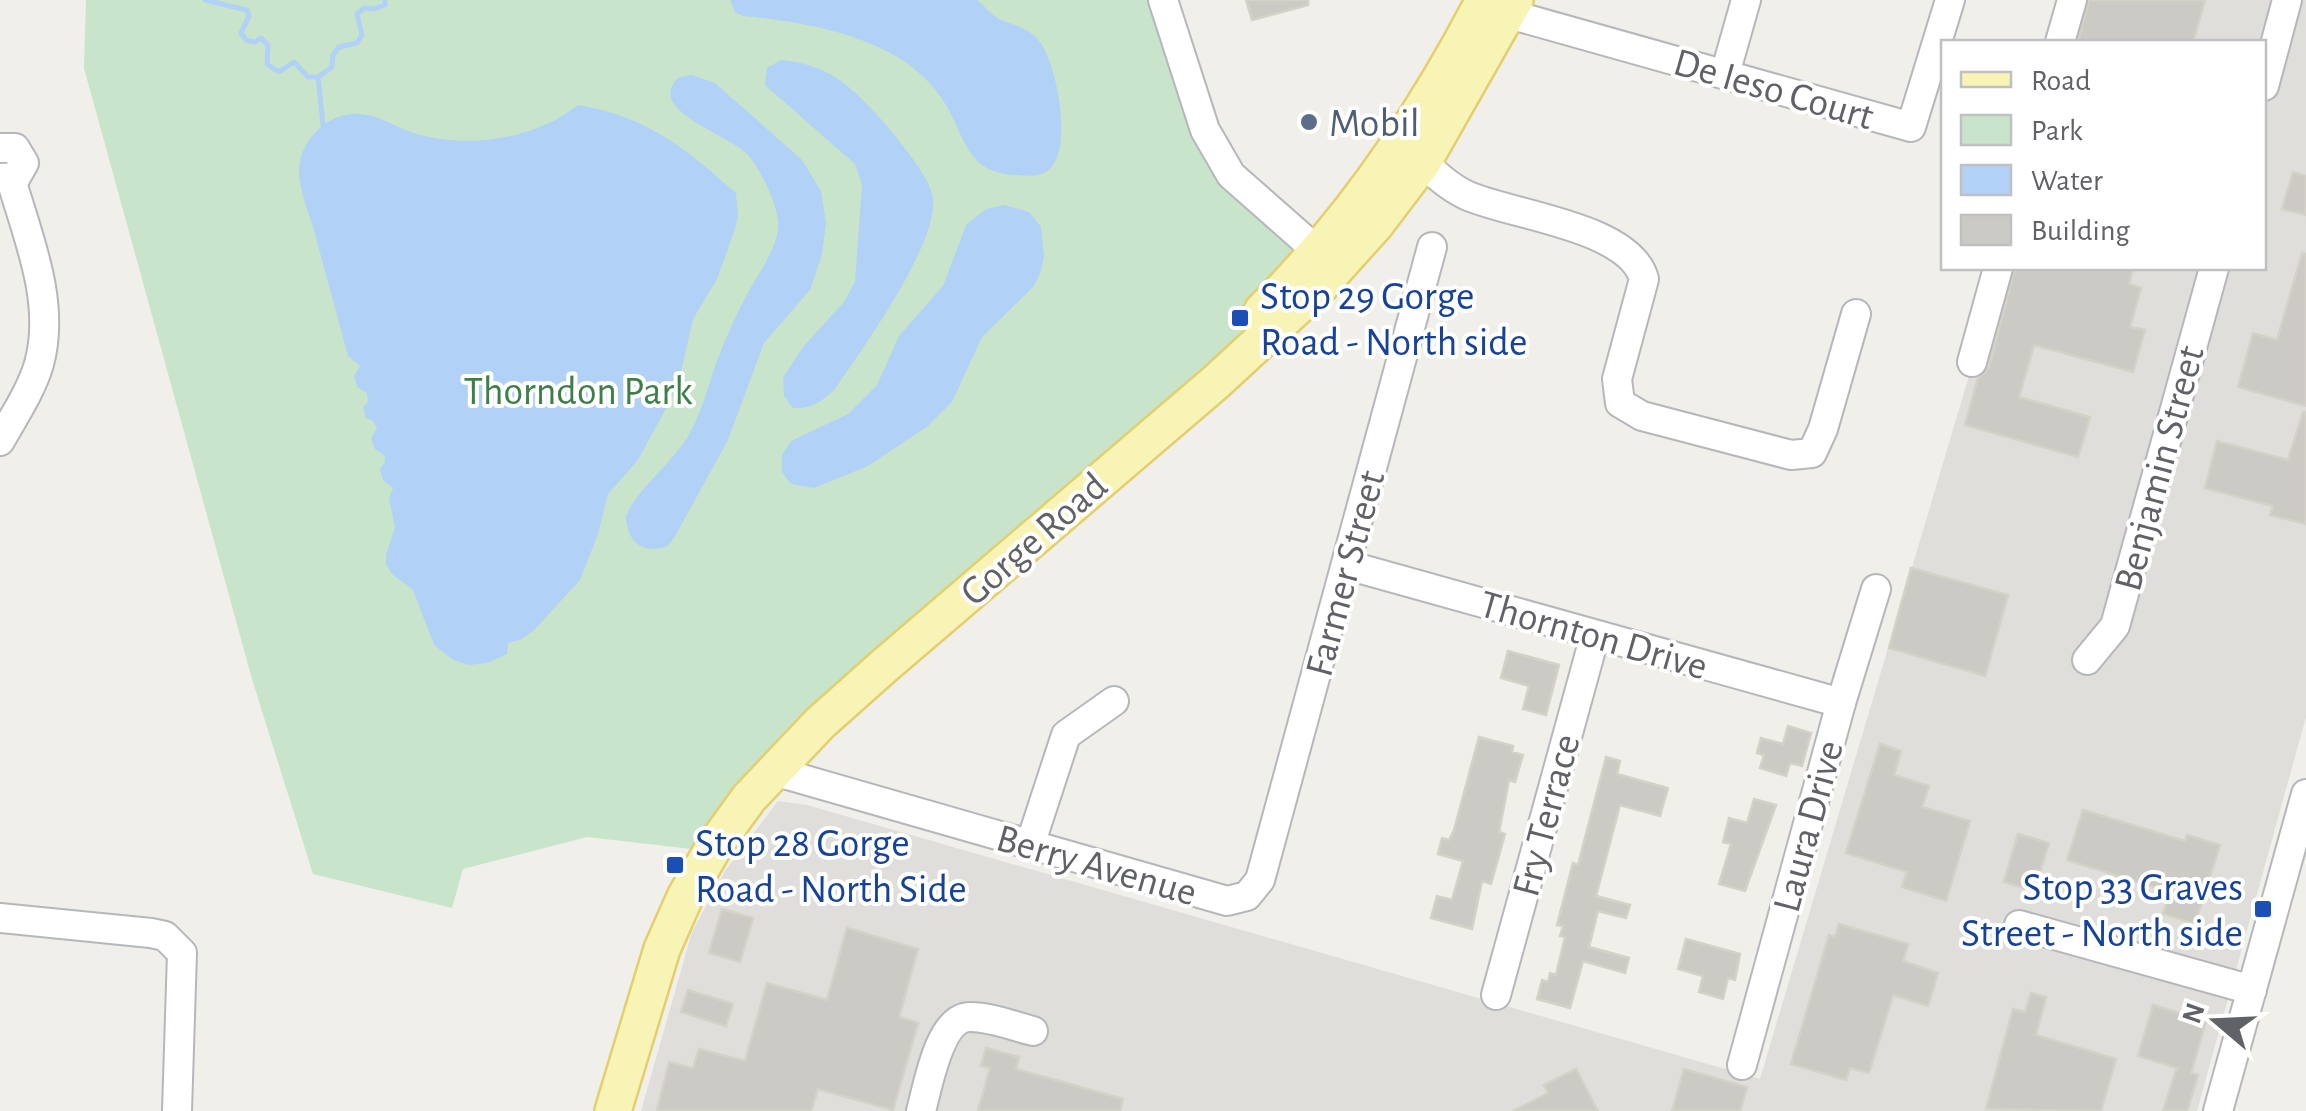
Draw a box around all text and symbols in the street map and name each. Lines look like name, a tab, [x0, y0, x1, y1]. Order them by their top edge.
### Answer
legend	[1941, 40, 2266, 270]
street label: De Ieso Court	[1669, 42, 1878, 138]
text: Road	[2031, 66, 2091, 96]
place label: Mobil	[1329, 104, 1420, 144]
marker: Mobil	[1298, 111, 1320, 133]
text: Park	[2031, 116, 2083, 146]
text: Water	[2031, 166, 2103, 196]
text: Building	[2031, 216, 2130, 246]
place label: Stop 29 Gorge Road - North side	[1260, 277, 1528, 363]
marker: Stop 29 Gorge Road - North side	[1229, 307, 1251, 329]
street label: Benjamin Street	[2108, 341, 2212, 595]
park label: Thorndon Park	[463, 372, 693, 412]
street label: Gorge Road	[953, 466, 1115, 613]
street label: Farmer Street	[1299, 466, 1393, 681]
street label: Thornton Drive	[1475, 584, 1712, 687]
street label: Fry Terrace	[1506, 730, 1588, 901]
street label: Laura Drive	[1767, 736, 1851, 917]
street label: Berry Avenue	[992, 818, 1201, 914]
place label: Stop 28 Gorge Road - North Side	[695, 824, 967, 910]
marker: Stop 28 Gorge Road - North Side	[664, 854, 686, 876]
place label: Stop 33 Graves Street - North side	[1961, 868, 2243, 954]
marker: Stop 33 Graves Street - North side	[2252, 898, 2274, 920]
north arrow	[2166, 971, 2266, 1071]
text: N	[2178, 1000, 2211, 1027]

